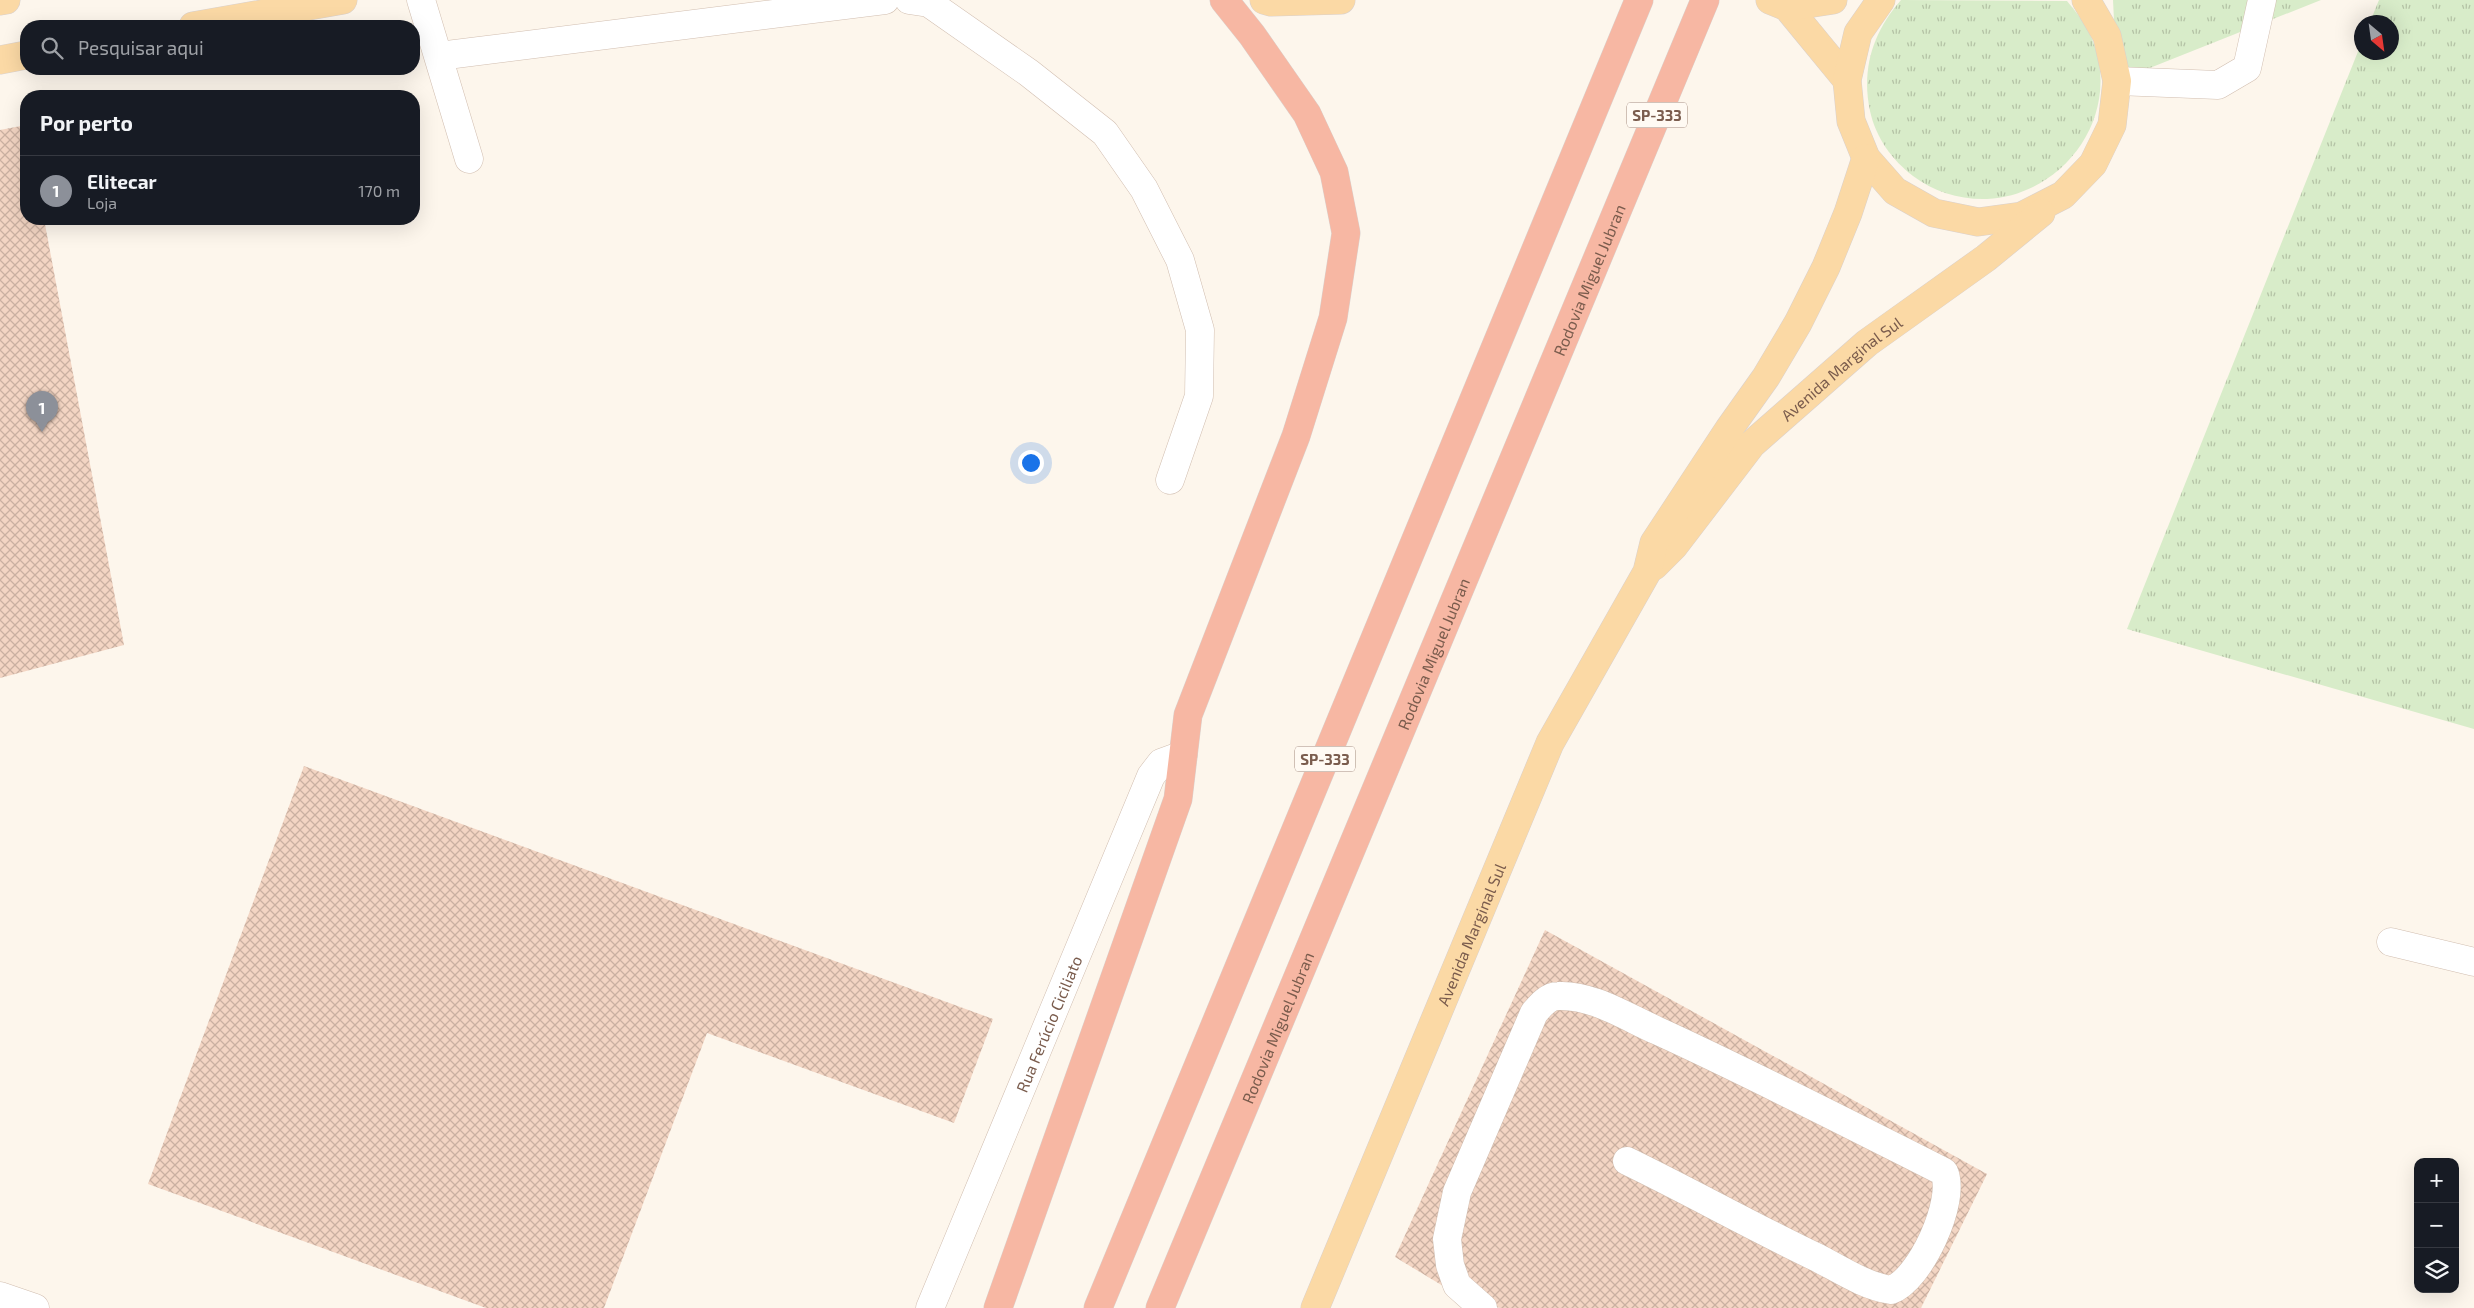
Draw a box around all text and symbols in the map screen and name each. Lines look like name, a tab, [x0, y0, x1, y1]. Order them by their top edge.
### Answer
north arrow	[2354, 15, 2399, 60]
search box	[20, 20, 420, 75]
icon: search	[38, 34, 66, 62]
text: Pesquisar aqui	[78, 36, 204, 59]
road number: SP-333	[1627, 102, 1687, 128]
text: Por perto	[40, 110, 133, 135]
text: Elitecar	[87, 170, 157, 193]
text: 1	[53, 181, 59, 200]
text: 170 m	[358, 181, 400, 200]
text: Loja	[87, 193, 117, 212]
street label: Rodovia Miguel Jubran	[1548, 201, 1628, 358]
street label: Avenida Marginal Sul	[1777, 312, 1906, 424]
pin: 1	[26, 391, 58, 432]
your location	[1018, 450, 1044, 476]
street label: Rodovia Miguel Jubran	[1393, 575, 1473, 732]
road number: SP-333	[1295, 746, 1355, 772]
street label: Avenida Marginal Sul	[1432, 860, 1509, 1008]
street label: Rodovia Miguel Jubran	[1237, 949, 1317, 1106]
street label: Rua Ferúcio Ciciliato	[1011, 953, 1085, 1095]
map controls	[2414, 1158, 2459, 1293]
button: +	[2414, 1158, 2459, 1203]
button: −	[2414, 1203, 2459, 1248]
button: layers	[2414, 1248, 2459, 1293]

